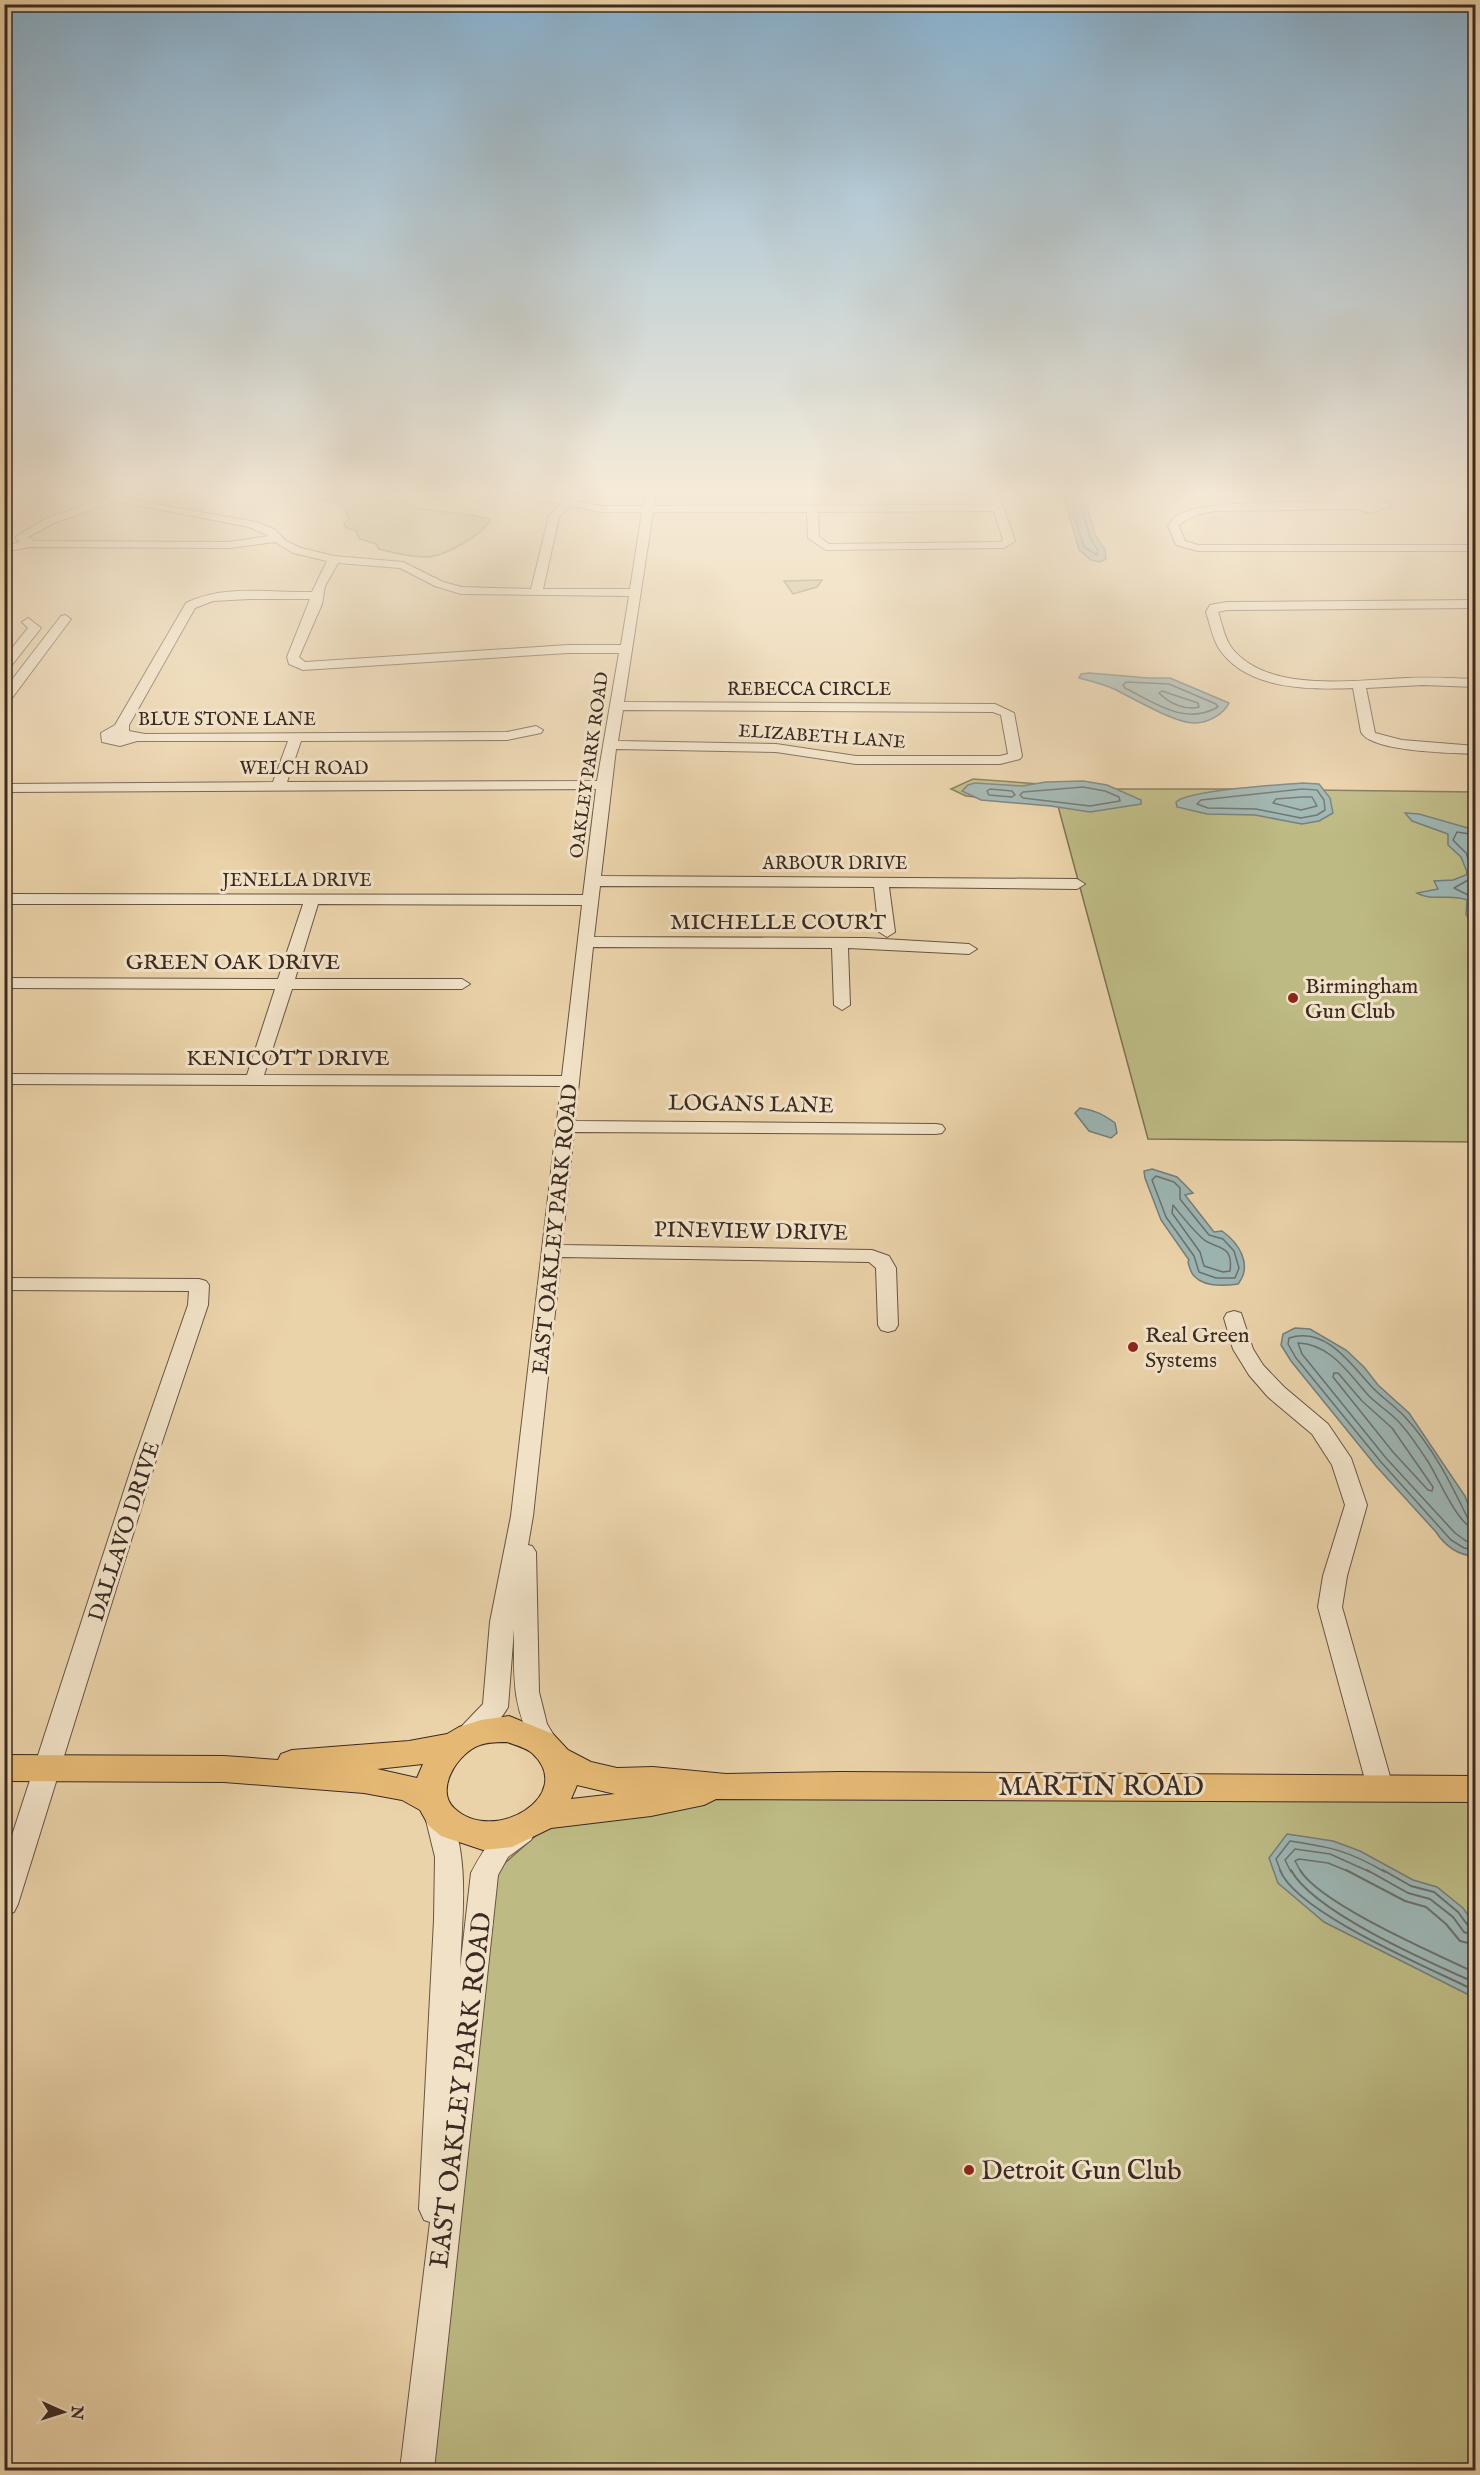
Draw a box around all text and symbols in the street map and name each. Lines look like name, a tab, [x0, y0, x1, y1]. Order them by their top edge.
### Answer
street label: OAKLEY PARK ROAD	[566, 670, 615, 860]
street label: REBECCA CIRCLE	[727, 679, 891, 702]
street label: BLUE STONE LANE	[138, 709, 316, 732]
street label: ELIZABETH LANE	[737, 720, 906, 755]
street label: WELCH ROAD	[239, 758, 369, 781]
street label: ARBOUR DRIVE	[762, 853, 907, 876]
street label: JENELLA DRIVE	[220, 870, 372, 893]
street label: MICHELLE COURT	[670, 909, 886, 937]
street label: GREEN OAK DRIVE	[126, 949, 340, 977]
place label: Birmingham Gun Club	[1305, 973, 1418, 1026]
marker: Birmingham Gun Club	[1286, 991, 1300, 1005]
street label: KENICOTT DRIVE	[186, 1045, 390, 1073]
street label: EAST OAKLEY PARK ROAD	[527, 1083, 585, 1376]
street label: LOGANS LANE	[668, 1090, 834, 1120]
street label: PINEVIEW DRIVE	[654, 1216, 848, 1248]
place label: Real Green Systems	[1145, 1322, 1250, 1375]
marker: Real Green Systems	[1126, 1340, 1140, 1354]
street label: DALLAVO DRIVE	[83, 1438, 167, 1625]
street label: MARTIN ROAD	[998, 1771, 1204, 1805]
street label: EAST OAKLEY PARK ROAD	[423, 1910, 501, 2270]
place label: Detroit Gun Club	[981, 2155, 1182, 2189]
marker: Detroit Gun Club	[962, 2163, 976, 2177]
north arrow	[33, 2382, 93, 2442]
text: N	[66, 2404, 86, 2420]

